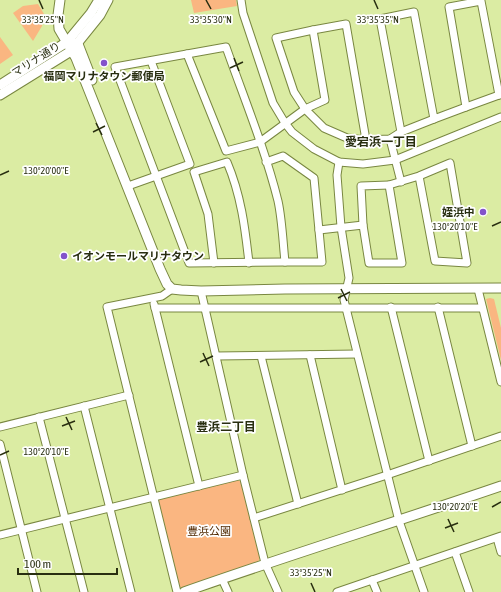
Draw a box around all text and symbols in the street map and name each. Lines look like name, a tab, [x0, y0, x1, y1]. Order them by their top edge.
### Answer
text: 33°35'25"N	[22, 14, 64, 25]
text: 33°35'30"N	[190, 14, 232, 25]
text: 33°35'35"N	[357, 14, 399, 25]
street label: マリナ通り	[9, 39, 63, 79]
marker: 福岡マリナタウン郵便局	[99, 58, 109, 68]
place label: 福岡マリナタウン郵便局	[44, 70, 165, 82]
district label: 愛宕浜一丁目	[345, 135, 417, 149]
text: 130°20'00"E	[24, 165, 69, 176]
place label: 姪浜中	[442, 206, 475, 218]
marker: 姪浜中	[478, 207, 488, 217]
text: 130°20'10"E	[433, 221, 478, 232]
place label: イオンモールマリナタウン	[72, 250, 204, 262]
marker: イオンモールマリナタウン	[59, 251, 69, 261]
district label: 豊浜二丁目	[196, 420, 256, 434]
text: 130°20'10"E	[24, 446, 69, 457]
text: 130°20'20"E	[433, 501, 478, 512]
park label: 豊浜公園	[187, 525, 231, 537]
scale bar	[18, 550, 117, 576]
text: 100 m	[24, 557, 51, 571]
text: 33°35'25"N	[290, 567, 332, 578]

